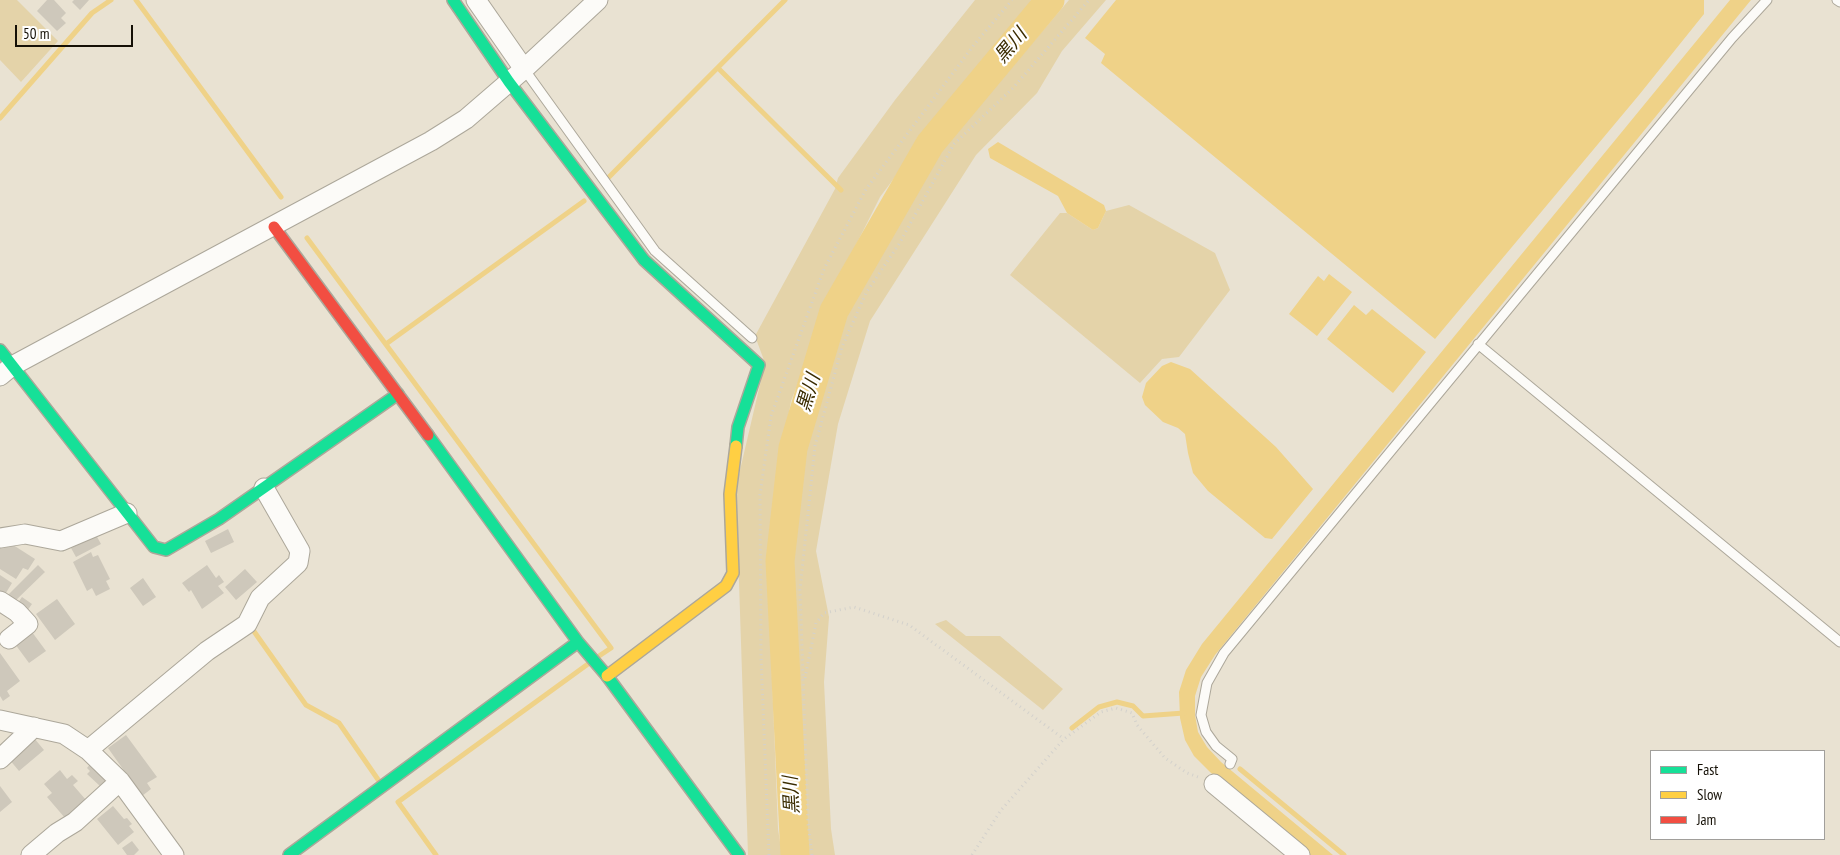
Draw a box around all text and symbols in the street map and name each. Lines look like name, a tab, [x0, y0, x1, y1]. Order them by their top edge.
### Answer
scale bar	[18, 15, 135, 47]
text: 50 m	[23, 24, 49, 43]
water label: 黒川	[990, 24, 1032, 68]
water label: 黒川	[793, 371, 825, 415]
legend	[1650, 750, 1825, 840]
text: Fast	[1697, 760, 1718, 779]
water label: 黒川	[780, 775, 804, 815]
text: Slow	[1697, 785, 1722, 804]
text: Jam	[1697, 810, 1716, 829]

